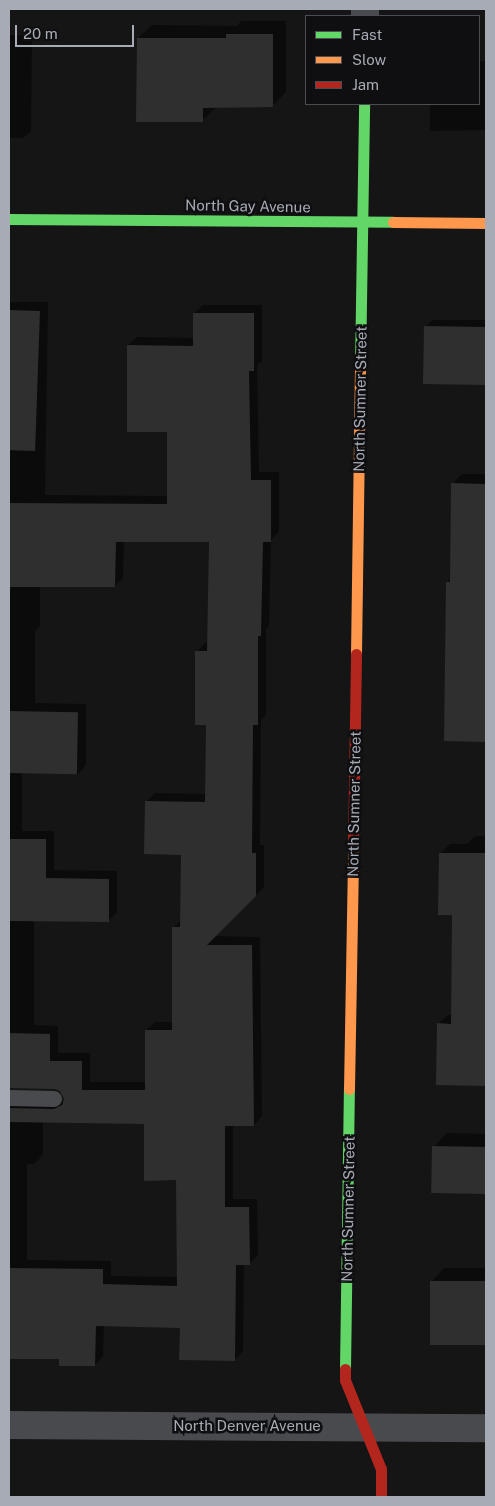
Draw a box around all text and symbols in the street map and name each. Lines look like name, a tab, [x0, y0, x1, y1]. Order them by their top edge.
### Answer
scale bar	[18, 15, 136, 47]
legend	[305, 15, 480, 105]
text: 20 m	[23, 25, 58, 42]
text: Fast	[352, 26, 382, 43]
text: Slow	[352, 51, 386, 68]
text: Jam	[352, 76, 379, 93]
street label: North Gay Avenue	[185, 196, 311, 216]
street label: North Sumner Street	[350, 326, 370, 472]
street label: North Sumner Street	[344, 731, 364, 877]
street label: North Sumner Street	[338, 1136, 358, 1282]
street label: North Denver Avenue	[173, 1417, 321, 1435]

